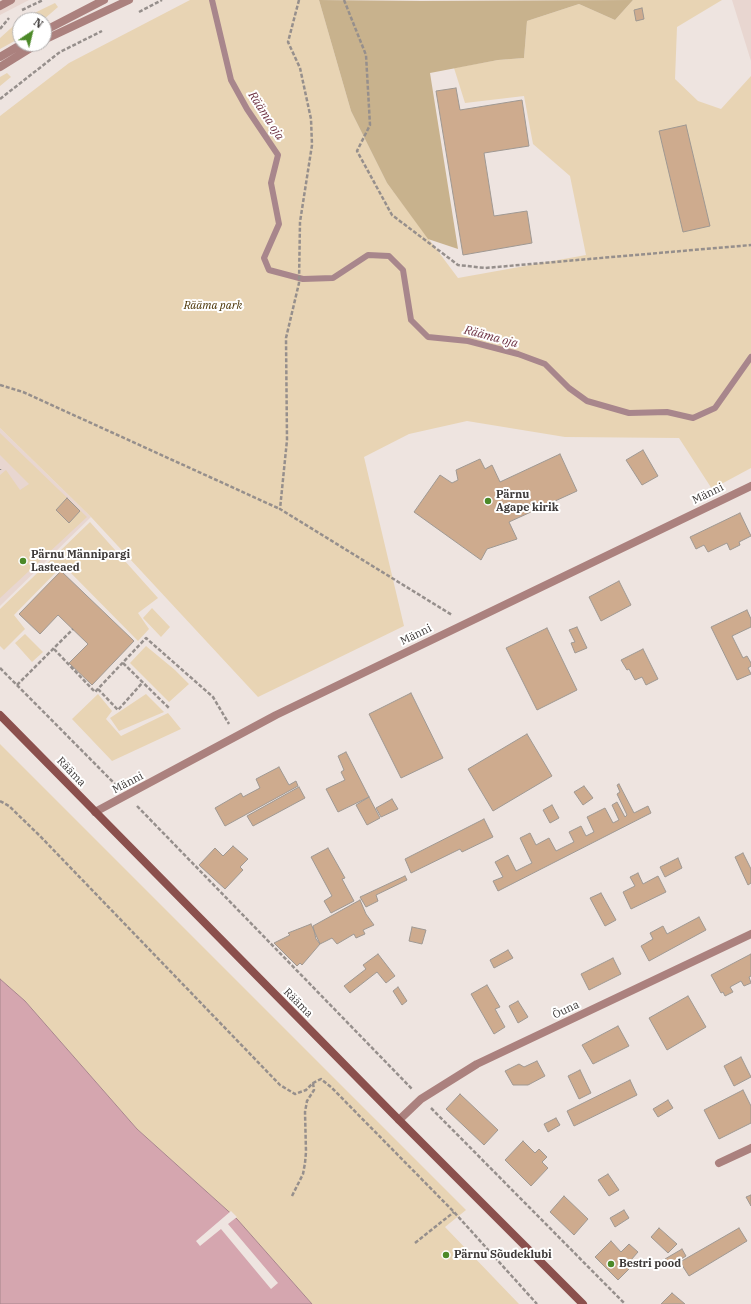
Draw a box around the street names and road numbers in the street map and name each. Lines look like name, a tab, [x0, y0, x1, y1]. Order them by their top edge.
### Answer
street label: Männi	[690, 481, 726, 507]
street label: Männi	[398, 622, 434, 648]
street label: Rääma	[54, 755, 88, 789]
street label: Männi	[110, 769, 146, 797]
street label: Rääma	[281, 986, 315, 1020]
street label: Õuna	[551, 998, 581, 1022]

